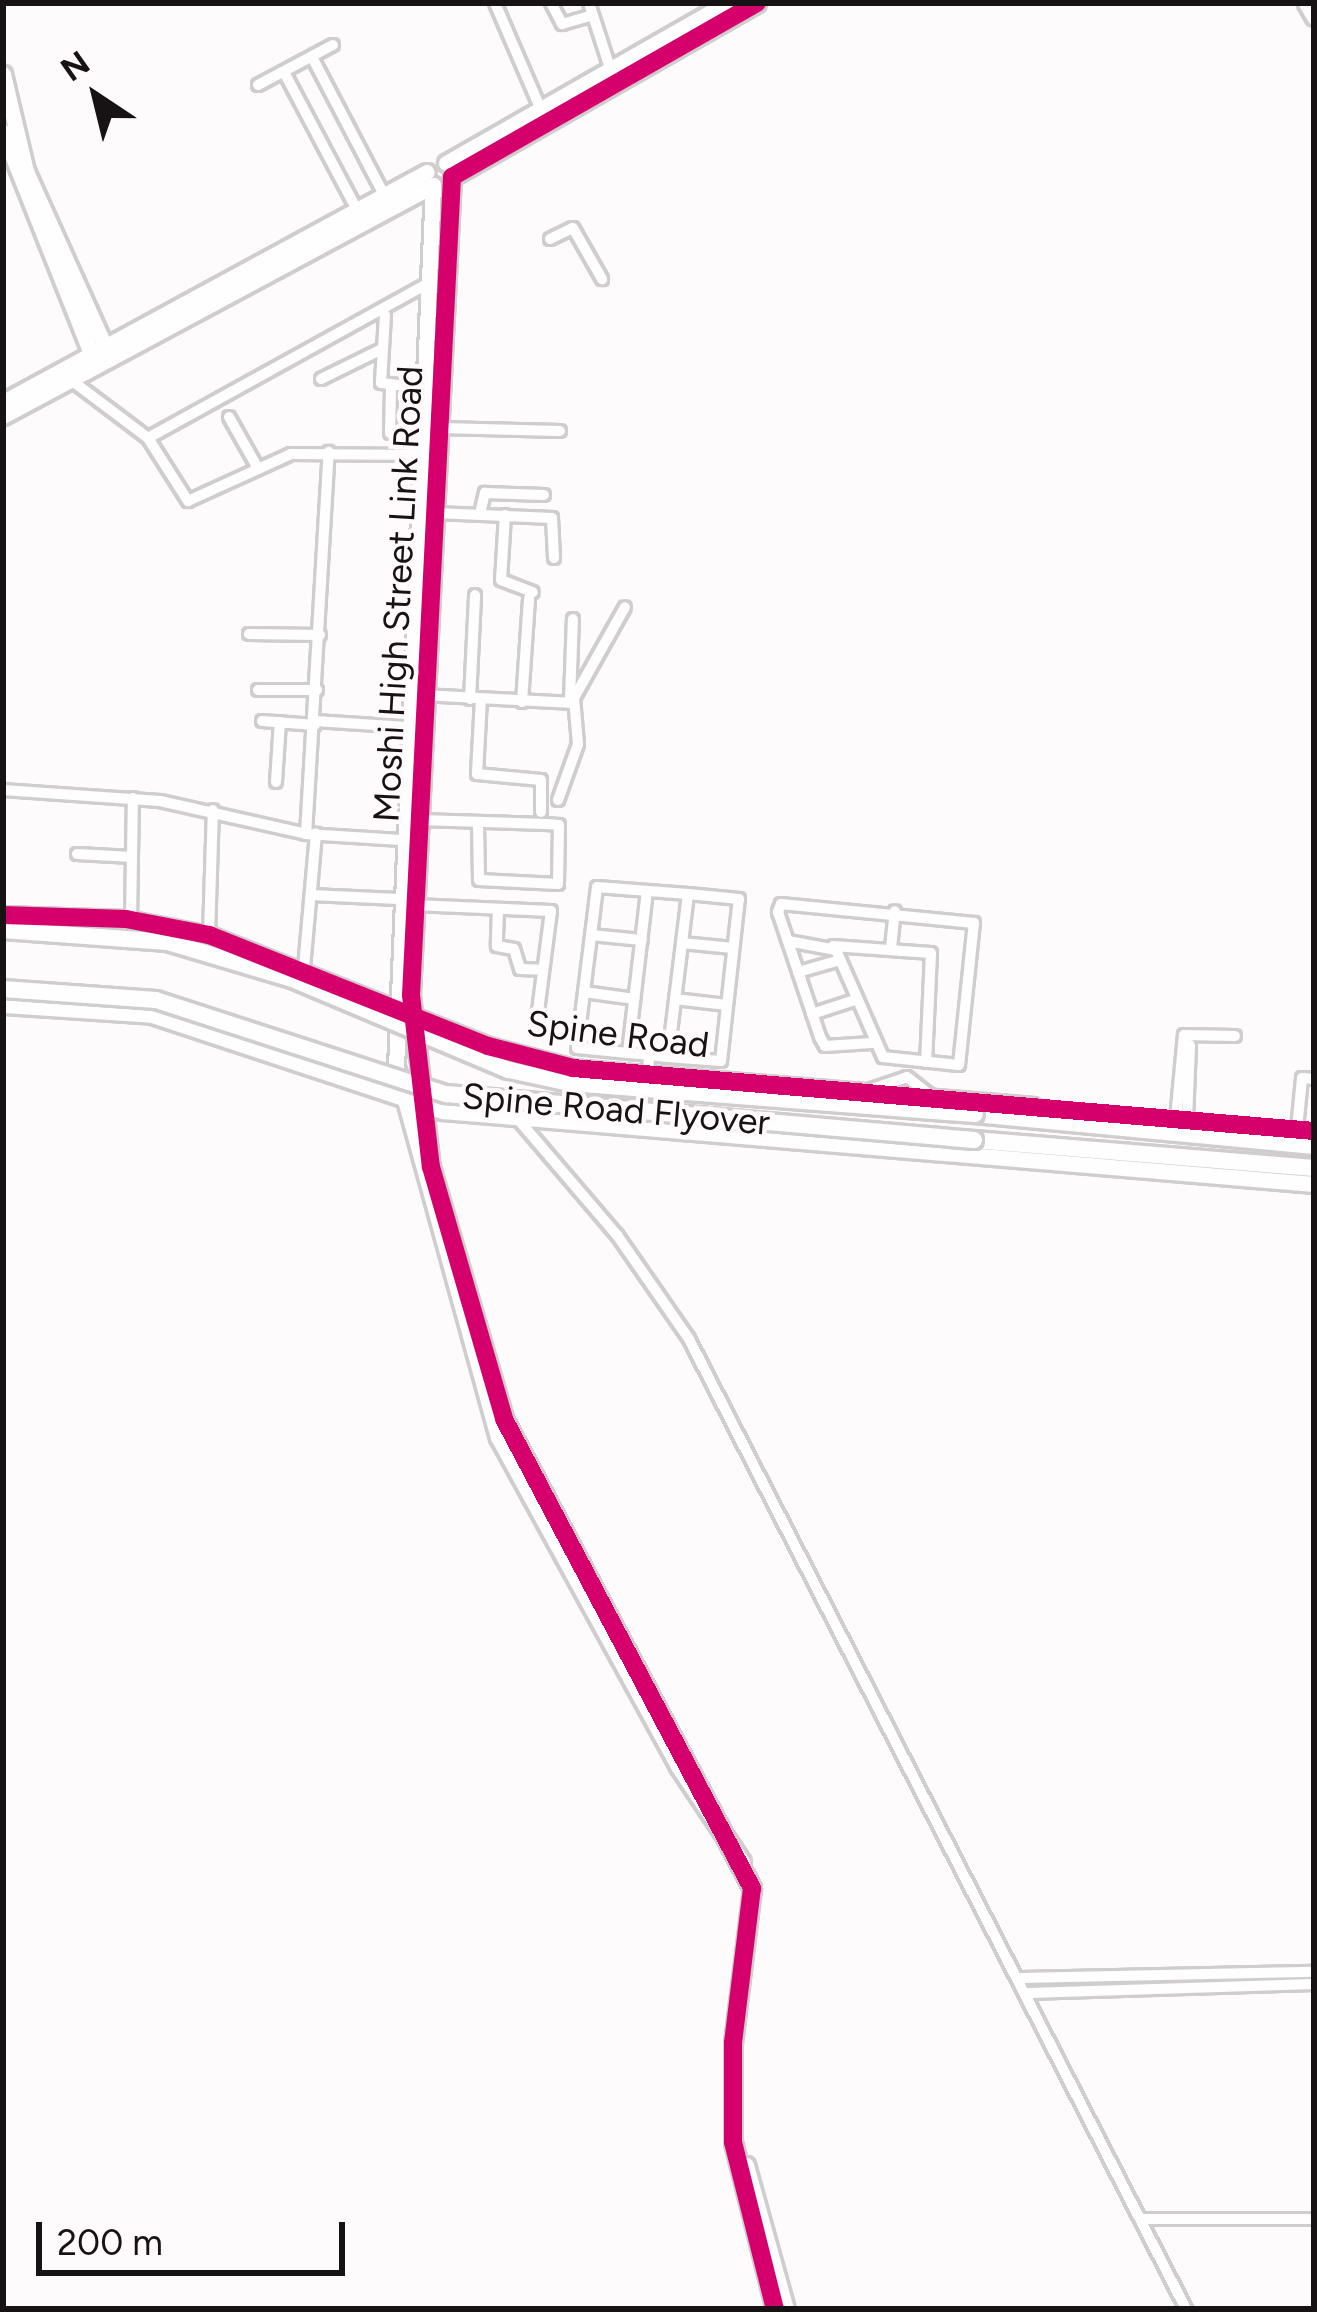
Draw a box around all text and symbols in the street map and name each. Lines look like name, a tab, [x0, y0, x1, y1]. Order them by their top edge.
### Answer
north arrow	[36, 36, 156, 156]
text: N	[53, 43, 97, 89]
street label: Moshi High Street Link Road	[364, 365, 432, 823]
street label: Spine Road	[524, 1001, 712, 1067]
street label: Spine Road Flyover	[460, 1074, 772, 1144]
scale bar	[42, 2198, 351, 2272]
text: 200 m	[57, 2221, 163, 2264]

